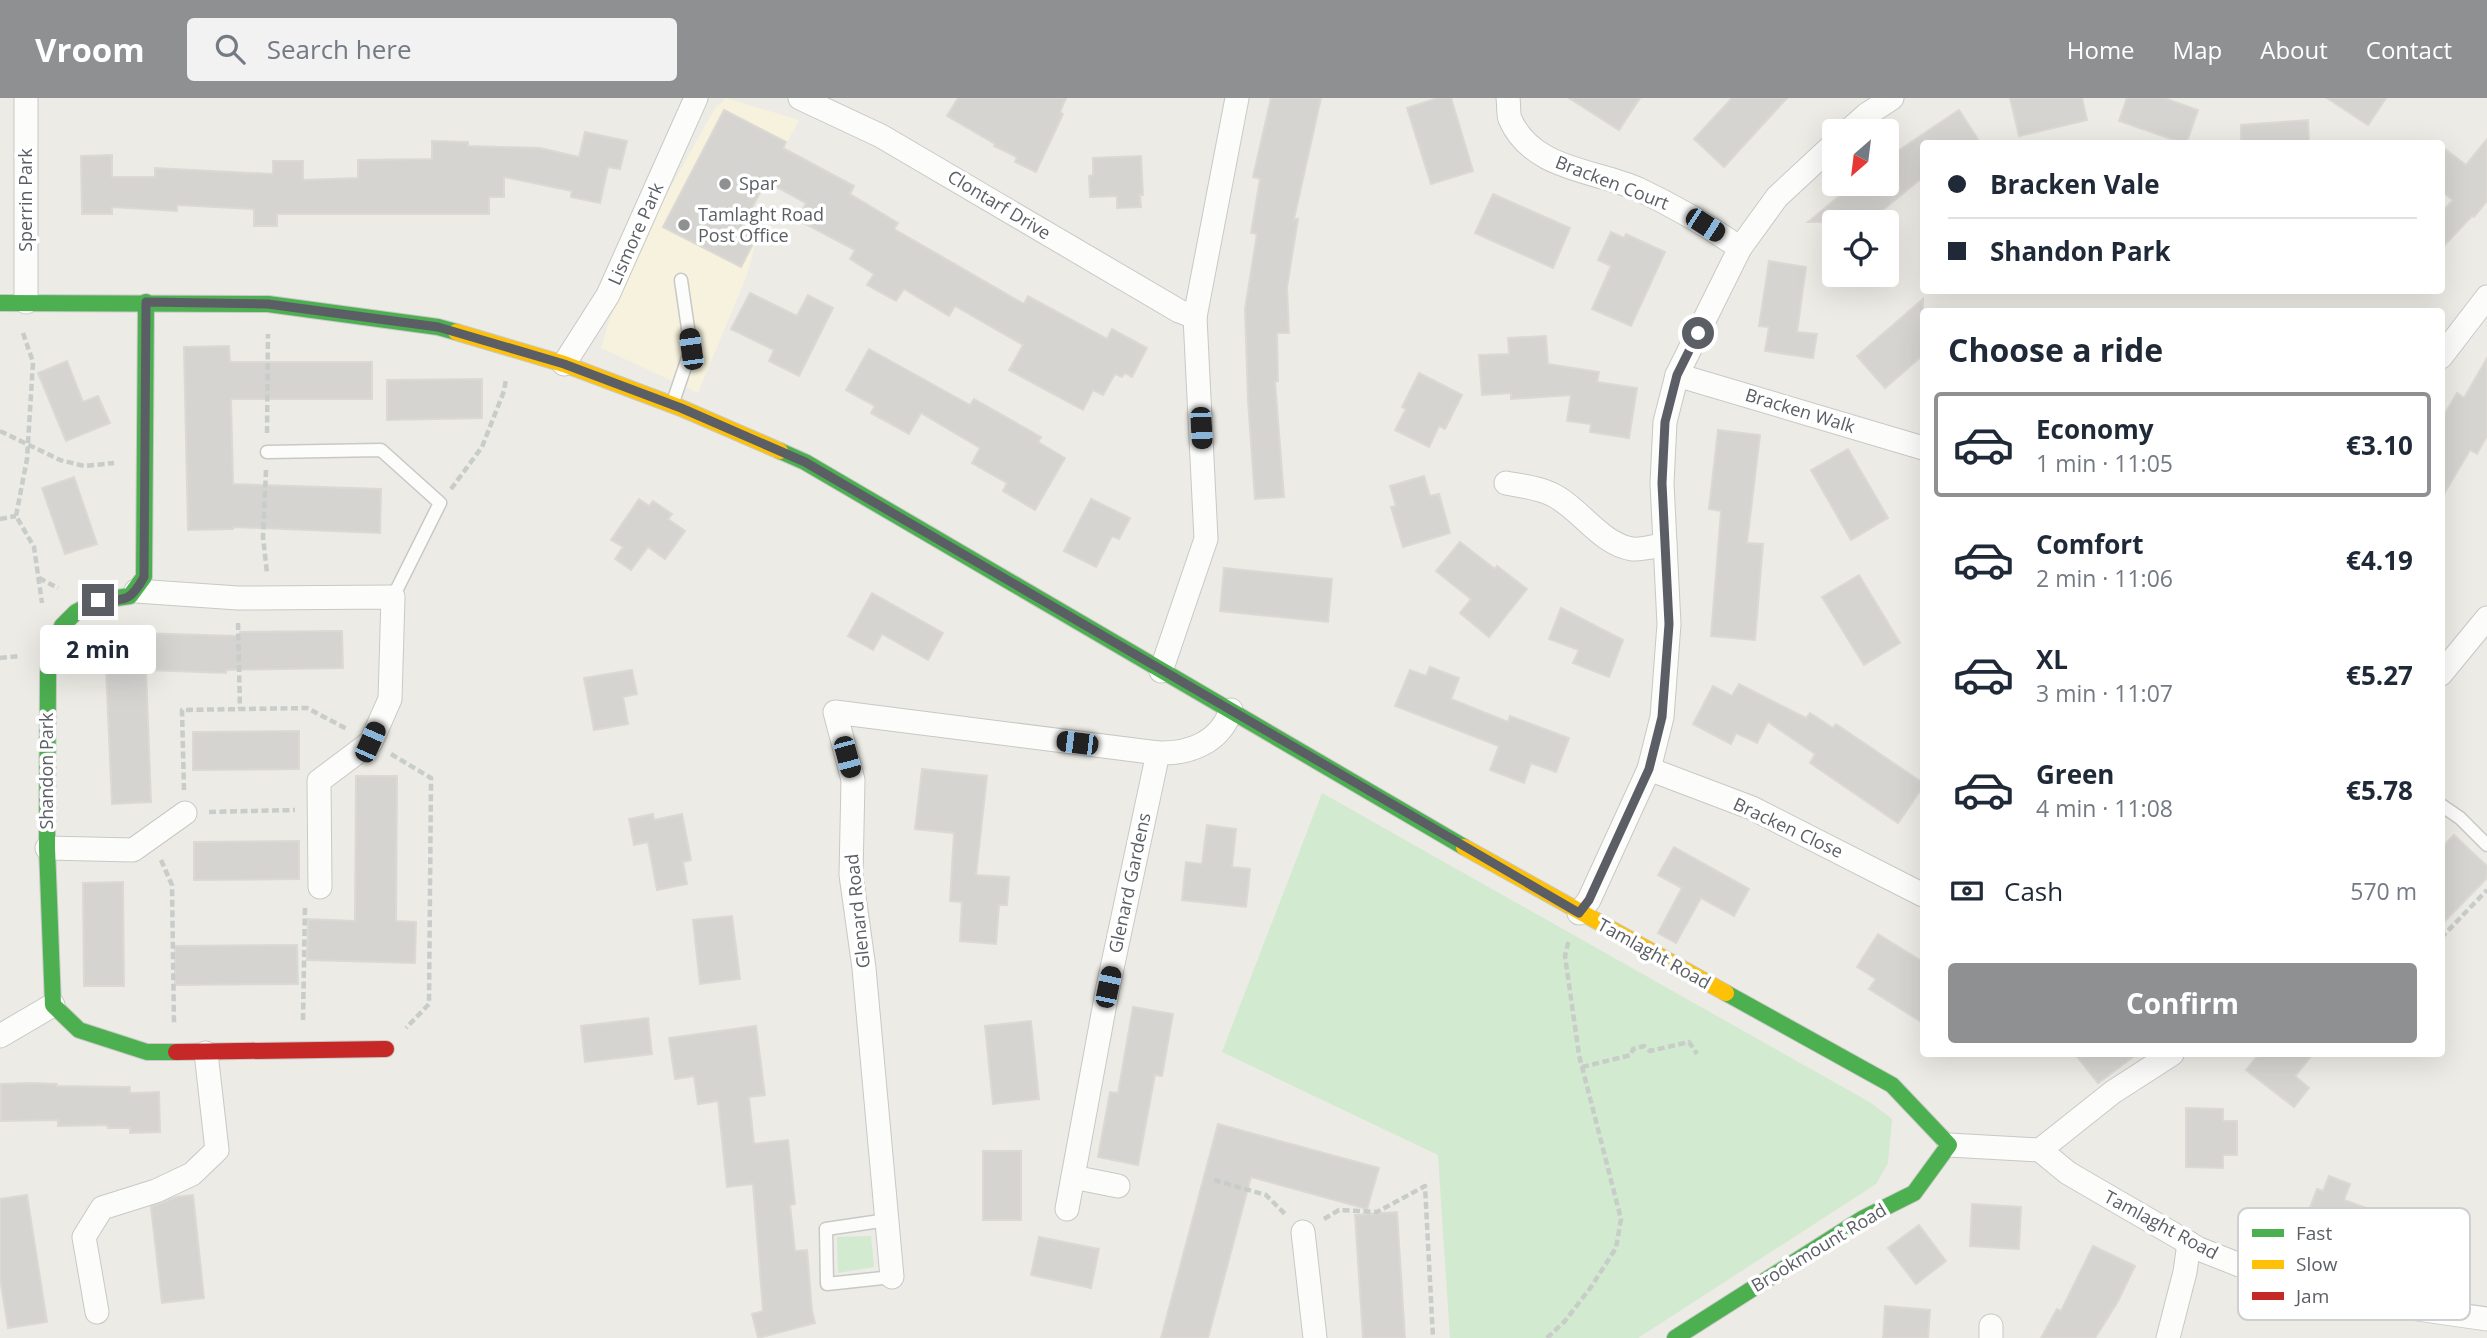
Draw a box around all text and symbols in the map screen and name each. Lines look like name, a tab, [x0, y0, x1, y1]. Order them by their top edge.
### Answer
search box	[187, 18, 677, 81]
text: Vroom	[35, 27, 145, 72]
icon: search	[211, 30, 249, 68]
text: Search here	[267, 31, 412, 67]
text: Home	[2067, 33, 2135, 66]
text: Map	[2173, 33, 2222, 66]
text: About	[2260, 33, 2328, 66]
text: Contact	[2366, 33, 2452, 66]
north arrow	[1822, 119, 1899, 196]
map controls	[1822, 119, 1899, 287]
street label: Sperrin Park	[13, 148, 37, 252]
street label: Bracken Court	[1552, 149, 1673, 215]
street label: Clontarf Drive	[943, 164, 1056, 244]
text: Bracken Vale	[1990, 166, 2160, 202]
place label: Spar	[739, 171, 778, 195]
marker: Spar	[717, 176, 733, 192]
street label: Lismore Park	[602, 178, 669, 289]
place label: Tamlaght Road Post Office	[698, 202, 824, 247]
car	[1682, 205, 1729, 245]
button: locate	[1822, 210, 1899, 287]
marker: Tamlaght Road Post Office	[676, 217, 692, 233]
text: Shandon Park	[1990, 233, 2171, 269]
route start	[1682, 317, 1714, 349]
car	[678, 327, 705, 371]
text: Choose a ride	[1948, 328, 2163, 371]
street label: Bracken Walk	[1743, 382, 1859, 438]
car	[1190, 406, 1213, 450]
text: Economy	[2036, 411, 2154, 447]
icon: car	[1952, 413, 2015, 476]
text: €3.10	[2346, 427, 2413, 463]
text: 1 min · 11:05	[2036, 447, 2173, 479]
text: Comfort	[2036, 526, 2143, 562]
icon: car	[1952, 528, 2015, 591]
text: €4.19	[2346, 542, 2413, 578]
text: 2 min · 11:06	[2036, 562, 2173, 594]
route end	[82, 584, 114, 616]
callout: 2 min	[40, 624, 156, 674]
text: 2 min	[66, 633, 130, 665]
text: XL	[2036, 641, 2068, 677]
icon: car	[1952, 643, 2015, 706]
text: €5.27	[2346, 657, 2413, 693]
text: 3 min · 11:07	[2036, 677, 2173, 709]
street label: Shandon Park	[34, 712, 58, 830]
car	[352, 719, 389, 765]
car	[1055, 730, 1100, 756]
car	[832, 734, 863, 780]
text: Green	[2036, 756, 2114, 792]
icon: car	[1952, 758, 2015, 821]
text: €5.78	[2346, 772, 2413, 808]
street label: Bracken Close	[1730, 791, 1847, 863]
text: 4 min · 11:08	[2036, 792, 2173, 824]
street label: Glenard Gardens	[1102, 810, 1156, 955]
street label: Glenard Road	[839, 853, 875, 969]
icon: cash	[1948, 872, 1986, 910]
text: Cash	[2004, 873, 2063, 909]
text: 570 m	[2350, 875, 2417, 907]
street label: Tamlaght Road	[1594, 912, 1715, 994]
button: Confirm	[1948, 963, 2417, 1043]
car	[1094, 964, 1123, 1010]
street label: Tamlaght Road	[2100, 1184, 2223, 1264]
street label: Brookmount Road	[1746, 1197, 1891, 1297]
legend	[2238, 1208, 2470, 1320]
text: Fast	[2296, 1220, 2332, 1246]
text: Slow	[2296, 1251, 2338, 1277]
text: Jam	[2294, 1283, 2329, 1309]

